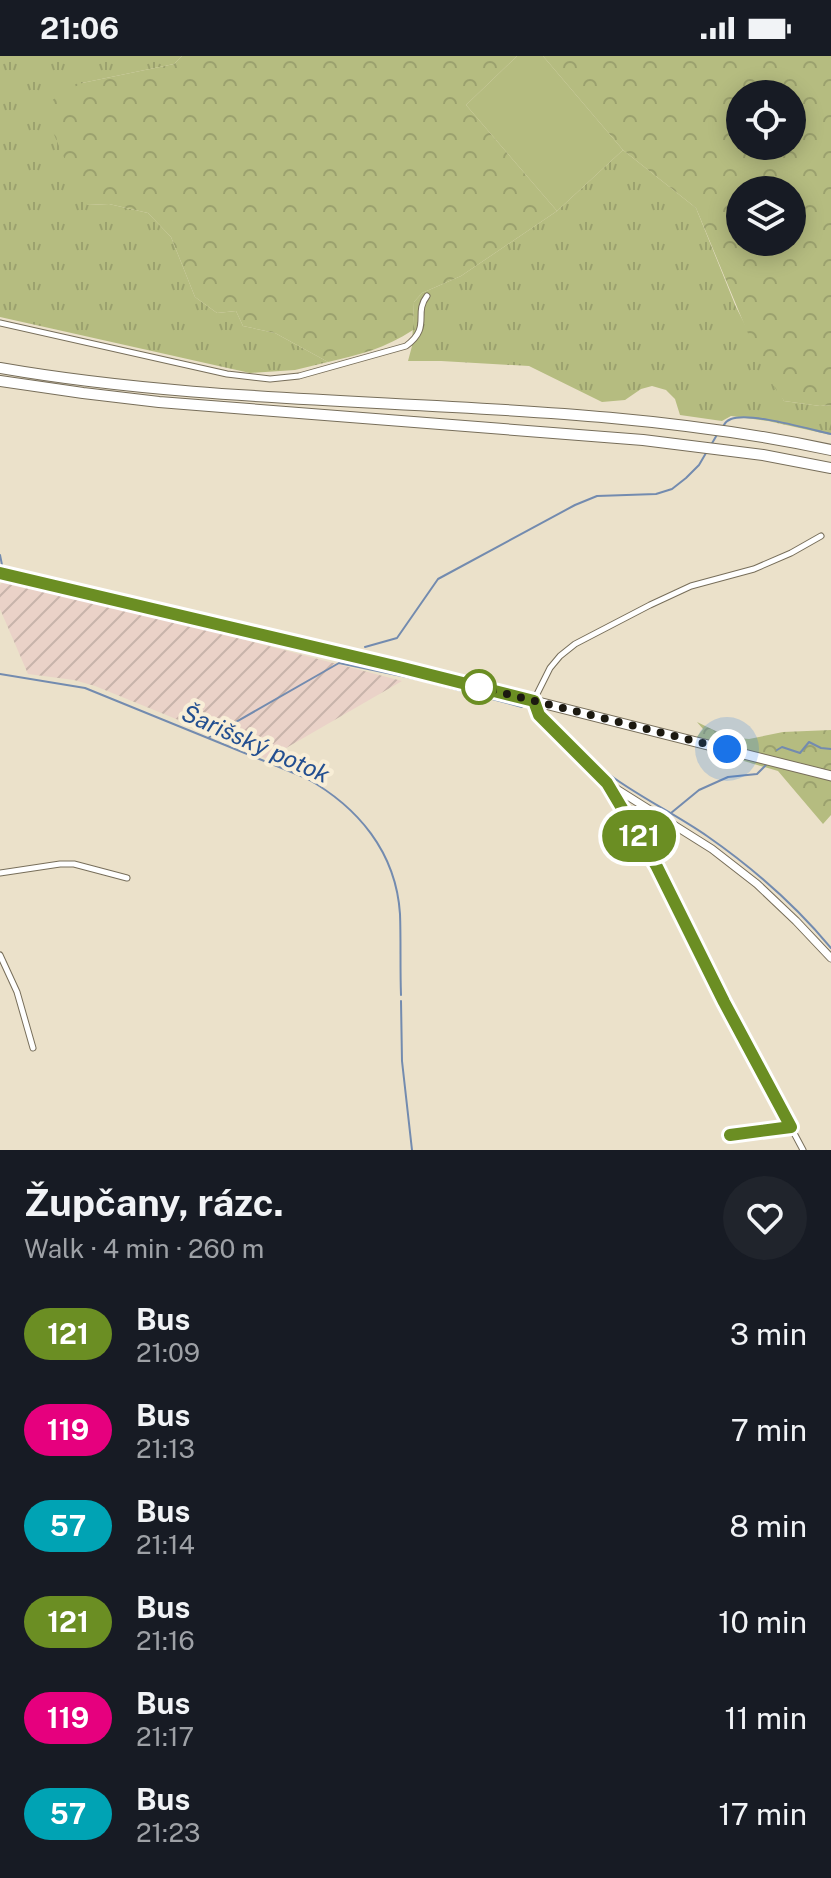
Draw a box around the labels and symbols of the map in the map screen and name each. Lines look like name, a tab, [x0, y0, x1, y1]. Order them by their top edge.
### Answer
unlabelled marker	[462, 670, 496, 704]
water label: Šarišský potok	[178, 698, 334, 788]
your location	[707, 729, 747, 769]
line badge: 121	[593, 810, 685, 862]

